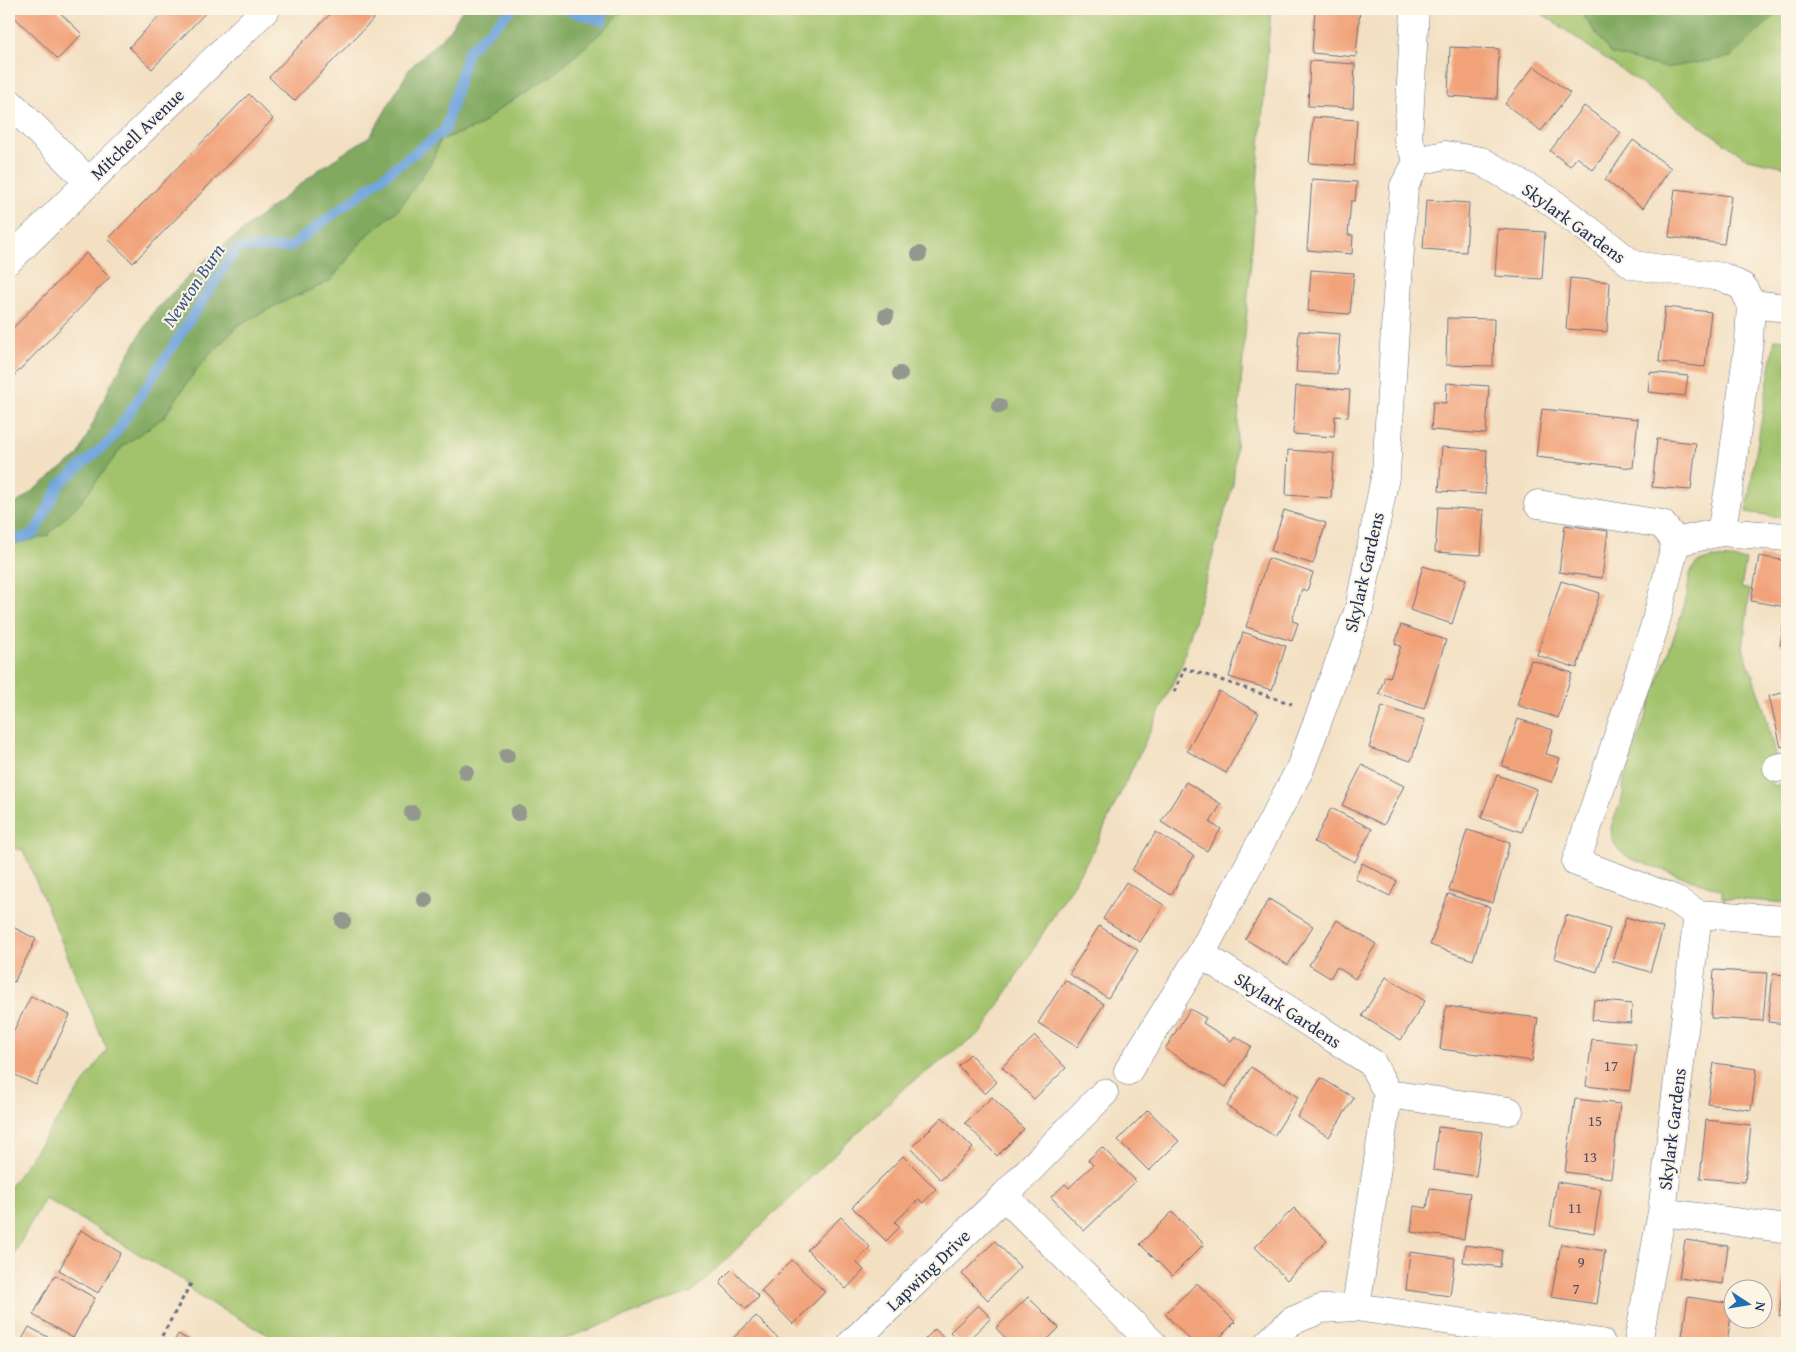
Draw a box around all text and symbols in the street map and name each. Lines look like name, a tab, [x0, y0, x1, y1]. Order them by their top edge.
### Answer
street label: Mitchell Avenue	[84, 82, 190, 186]
street label: Skylark Gardens	[1516, 176, 1632, 270]
water label: Newton Burn	[154, 237, 231, 333]
street label: Skylark Gardens	[1337, 509, 1391, 635]
street label: Skylark Gardens	[1229, 965, 1347, 1055]
house number: 17	[1604, 1055, 1618, 1076]
street label: Skylark Gardens	[1651, 1066, 1693, 1192]
house number: 15	[1588, 1110, 1602, 1131]
house number: 13	[1583, 1146, 1597, 1167]
house number: 11	[1568, 1197, 1582, 1218]
street label: Lapwing Drive	[880, 1223, 976, 1317]
house number: 9	[1577, 1251, 1585, 1272]
house number: 7	[1572, 1278, 1580, 1299]
north arrow	[1724, 1280, 1774, 1330]
text: N	[1750, 1300, 1771, 1314]

